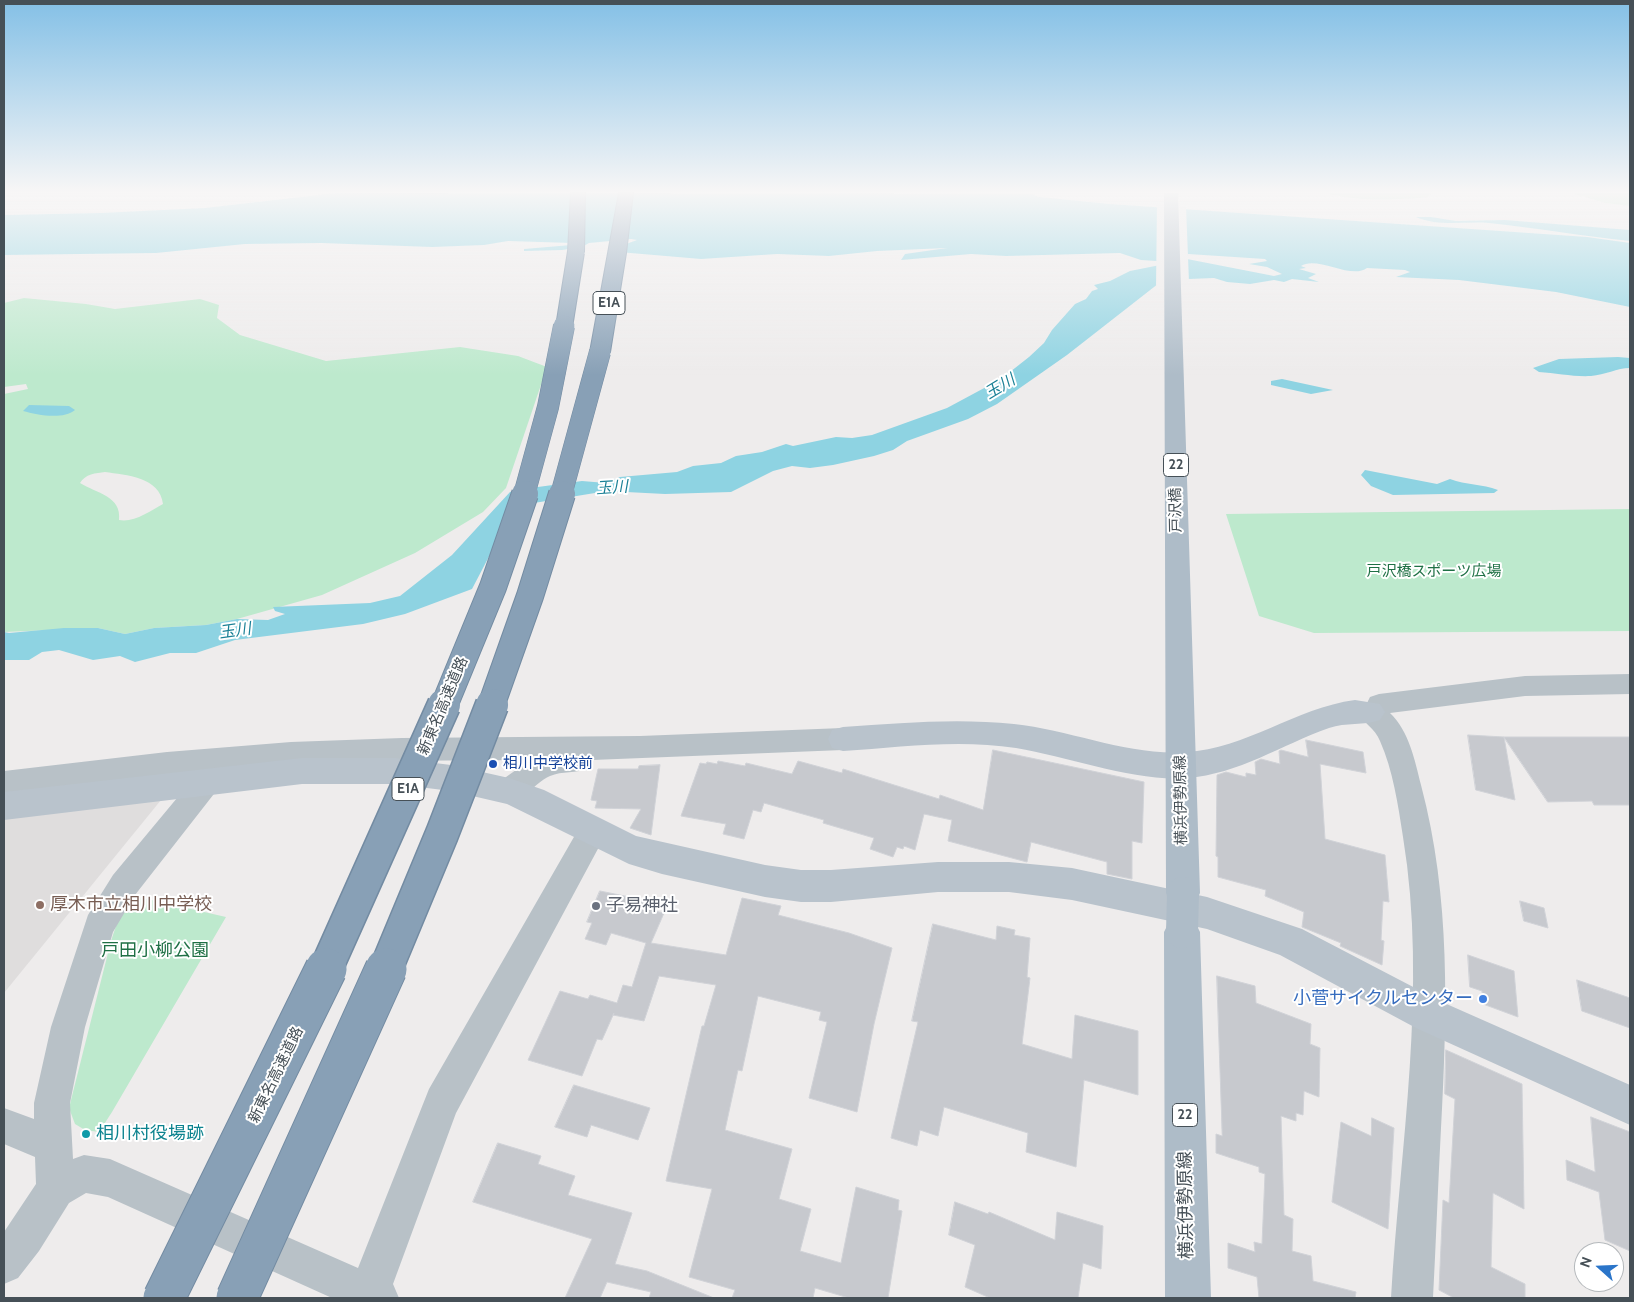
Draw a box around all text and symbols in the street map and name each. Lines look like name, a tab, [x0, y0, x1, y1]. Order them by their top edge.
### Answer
road number: E1A	[593, 292, 625, 314]
water label: 玉川	[981, 371, 1019, 403]
road number: 22	[1164, 454, 1188, 476]
water label: 玉川	[595, 477, 629, 499]
street label: 戸沢橋	[1167, 487, 1185, 533]
park label: 戸沢橋スポーツ広場	[1367, 563, 1501, 581]
water label: 玉川	[218, 619, 252, 643]
street label: 新東名高速道路	[414, 654, 472, 758]
place label: 相川中学校前	[503, 755, 593, 773]
street label: 横浜伊勢原線	[1171, 755, 1191, 845]
marker: 相川中学校前	[487, 758, 499, 770]
road number: E1A	[392, 778, 424, 801]
place label: 厚木市立相川中学校	[50, 894, 212, 916]
place label: 子易神社	[606, 895, 678, 917]
marker: 厚木市立相川中学校	[34, 899, 46, 911]
marker: 子易神社	[590, 900, 602, 912]
park label: 戸田小柳公園	[101, 940, 209, 962]
place label: 小菅サイクルセンター	[1293, 988, 1473, 1010]
marker: 小菅サイクルセンター	[1477, 993, 1489, 1005]
street label: 新東名高速道路	[245, 1024, 307, 1126]
road number: 22	[1172, 1104, 1198, 1126]
place label: 相川村役場跡	[96, 1123, 204, 1145]
marker: 相川村役場跡	[80, 1128, 92, 1140]
street label: 横浜伊勢原線	[1174, 1151, 1198, 1259]
north arrow	[1574, 1242, 1624, 1292]
text: N	[1576, 1254, 1596, 1270]

